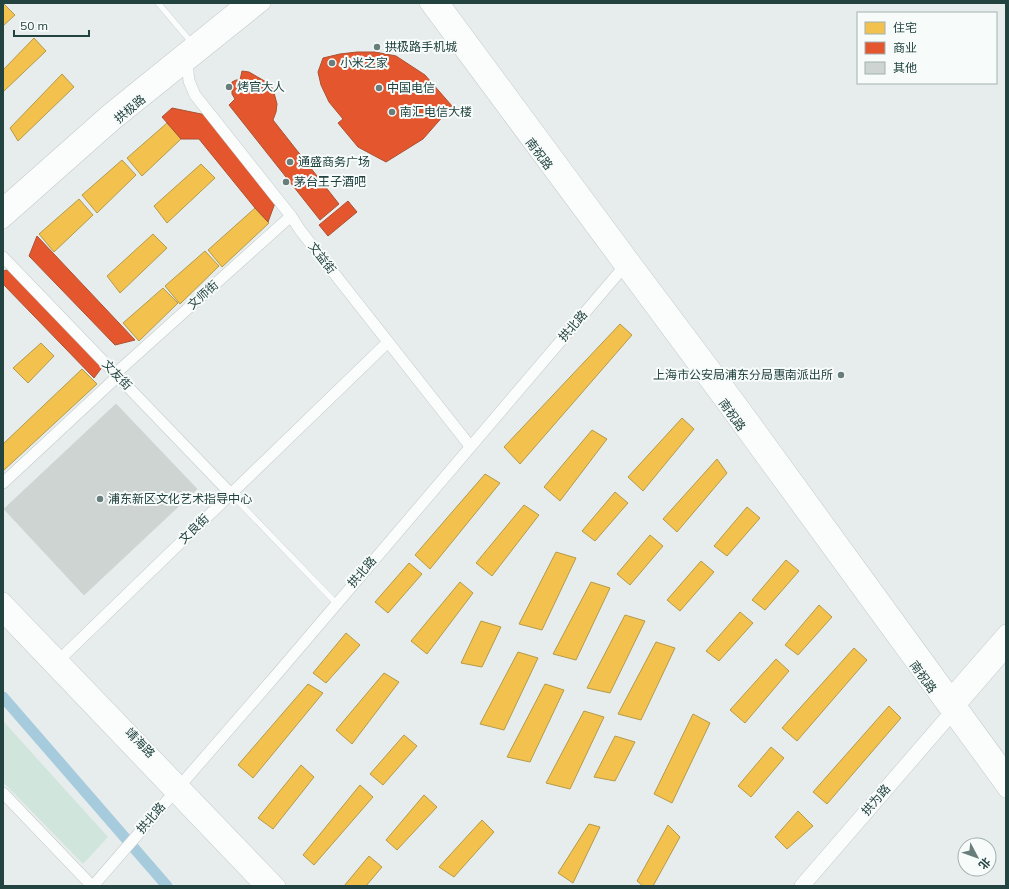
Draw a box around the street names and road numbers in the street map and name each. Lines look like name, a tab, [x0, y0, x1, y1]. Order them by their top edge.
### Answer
street label: 拱极路	[111, 91, 148, 126]
street label: 南祝路	[523, 135, 556, 173]
street label: 文益街	[305, 239, 339, 276]
street label: 文师街	[184, 277, 221, 312]
street label: 拱北路	[555, 307, 590, 344]
street label: 文友街	[99, 356, 135, 393]
street label: 南祝路	[716, 396, 749, 434]
street label: 文良街	[175, 511, 212, 547]
street label: 拱北路	[344, 553, 379, 590]
street label: 南祝路	[907, 658, 940, 696]
street label: 靖海路	[122, 724, 158, 761]
street label: 拱为路	[858, 781, 893, 818]
street label: 拱北路	[133, 799, 168, 836]

